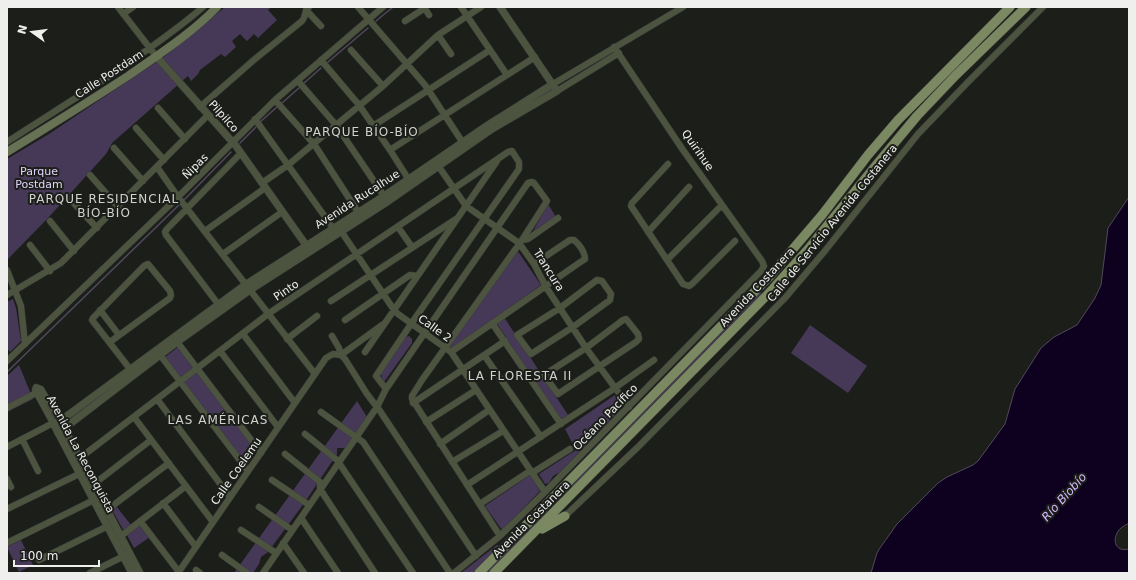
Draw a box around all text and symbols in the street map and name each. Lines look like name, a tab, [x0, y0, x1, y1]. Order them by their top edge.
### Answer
north arrow	[12, 12, 52, 52]
text: N	[15, 24, 30, 36]
street label: Calle Postdam	[73, 48, 146, 101]
street label: Pilpilco	[206, 98, 241, 135]
district label: PARQUE BÍO-BÍO	[305, 124, 419, 139]
street label: Quirihue	[679, 127, 717, 173]
street label: Calle de Servicio Avenida Costanera	[765, 142, 900, 305]
street label: Ñipas	[180, 151, 211, 182]
park label: Parque Postdam	[15, 165, 63, 191]
street label: Avenida Rucalhue	[313, 167, 402, 232]
district label: PARQUE RESIDENCIAL BÍO-BÍO	[29, 192, 179, 220]
street label: Avenida Costanera	[717, 245, 797, 330]
street label: Trancura	[530, 246, 567, 294]
street label: Pinto	[271, 277, 302, 303]
street label: Calle 2	[416, 312, 454, 345]
district label: LA FLORESTA II	[468, 369, 572, 383]
street label: Océano Pacífico	[570, 381, 640, 453]
street label: Avenida La Reconquista	[44, 393, 117, 515]
district label: LAS AMÉRICAS	[168, 412, 268, 427]
street label: Calle Coelemu	[208, 435, 265, 508]
water label: Río Biobío	[1039, 470, 1089, 524]
street label: Avenida Costanera	[490, 478, 573, 561]
scale bar	[14, 542, 99, 568]
text: 100 m	[20, 549, 58, 563]

